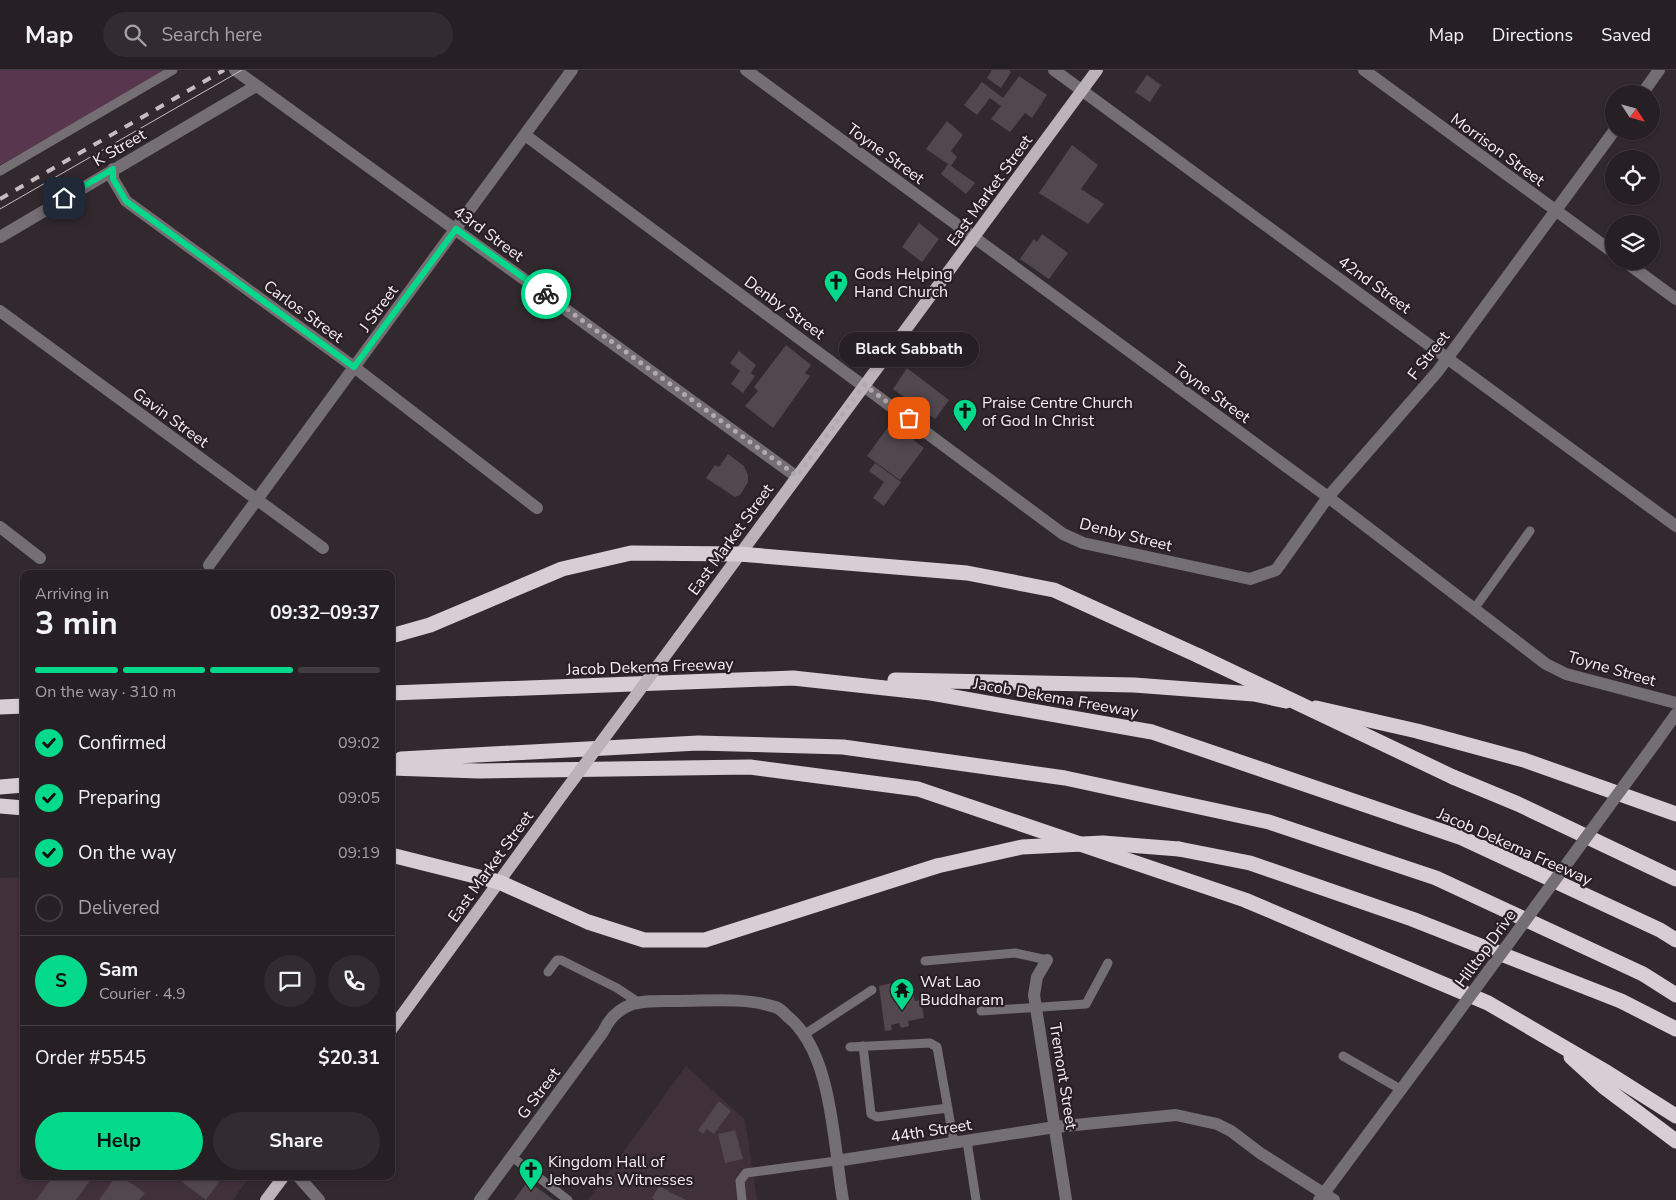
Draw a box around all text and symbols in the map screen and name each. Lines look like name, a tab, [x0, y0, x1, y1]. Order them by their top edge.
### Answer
search box	[103, 12, 453, 57]
text: Map	[25, 19, 73, 51]
icon: search	[121, 21, 149, 49]
text: Search here	[161, 22, 262, 48]
text: Map	[1429, 23, 1464, 47]
text: Directions	[1492, 23, 1573, 47]
text: Saved	[1601, 23, 1651, 47]
north arrow	[1605, 85, 1660, 140]
map controls	[1605, 85, 1660, 270]
street label: Morrison Street	[1446, 108, 1549, 192]
street label: Toyne Street	[842, 118, 929, 190]
street label: K Street	[89, 124, 150, 172]
street label: East Market Street	[942, 130, 1038, 251]
button: locate	[1605, 150, 1660, 205]
pin	[43, 177, 85, 219]
icon: home	[50, 184, 78, 212]
street label: 43rd Street	[449, 201, 528, 267]
button: layers	[1605, 215, 1660, 270]
street label: 42nd Street	[1333, 251, 1416, 319]
place label: Gods Helping Hand Church	[854, 263, 953, 303]
courier	[521, 269, 571, 319]
church icon: Gods Helping Hand Church	[823, 269, 849, 303]
street label: Denby Street	[740, 271, 829, 345]
street label: Carlos Street	[259, 275, 348, 348]
street label: J Street	[354, 280, 404, 337]
icon: bike	[532, 280, 560, 308]
street label: F Street	[1403, 326, 1455, 385]
callout: Black Sabbath	[839, 333, 979, 368]
text: Black Sabbath	[855, 338, 963, 360]
street label: Toyne Street	[1168, 357, 1255, 429]
street label: Gavin Street	[128, 383, 213, 453]
place label: Praise Centre Church of God In Christ	[982, 392, 1133, 432]
pin	[888, 397, 930, 439]
church icon: Praise Centre Church of God In Christ	[952, 398, 978, 432]
icon: bag	[895, 404, 923, 432]
street label: East Market Street	[683, 479, 779, 600]
street label: Denby Street	[1077, 513, 1175, 557]
text: Arriving in	[35, 583, 109, 605]
text: 09:32–09:37	[270, 600, 380, 626]
text: 3 min	[35, 602, 118, 645]
street label: Toyne Street	[1565, 646, 1659, 692]
street label: Jacob Dekema Freeway	[565, 653, 735, 681]
street label: Jacob Dekema Freeway	[971, 672, 1141, 723]
text: On the way · 310 m	[35, 681, 176, 703]
icon: check	[35, 729, 63, 757]
text: Confirmed	[78, 730, 166, 756]
text: 09:02	[338, 732, 380, 754]
icon: check	[35, 784, 63, 812]
text: Preparing	[78, 785, 161, 811]
text: 09:05	[338, 787, 380, 809]
street label: Jacob Dekema Freeway	[1433, 802, 1596, 891]
street label: East Market Street	[443, 806, 539, 927]
icon: check	[35, 839, 63, 867]
text: On the way	[78, 840, 176, 866]
text: 09:19	[338, 842, 380, 864]
text: Delivered	[78, 895, 160, 921]
street label: Hilltop Drive	[1450, 905, 1521, 992]
button: chat	[264, 955, 316, 1007]
button: phone	[328, 955, 380, 1007]
text: Sam	[99, 957, 138, 983]
text: S	[55, 968, 67, 994]
place label: Wat Lao Buddharam	[920, 971, 1004, 1011]
temple icon: Wat Lao Buddharam	[889, 977, 915, 1011]
text: Courier · 4.9	[99, 983, 185, 1005]
street label: Tremont Street	[1044, 1021, 1082, 1131]
text: Order #5545	[35, 1045, 146, 1071]
text: $20.31	[318, 1045, 380, 1071]
street label: G Street	[512, 1063, 566, 1124]
button: Help	[35, 1112, 203, 1170]
button: Share	[213, 1112, 380, 1170]
street label: 44th Street	[889, 1114, 974, 1148]
place label: Kingdom Hall of Jehovahs Witnesses	[547, 1151, 693, 1191]
church icon: Kingdom Hall of Jehovahs Witnesses	[518, 1157, 544, 1191]

